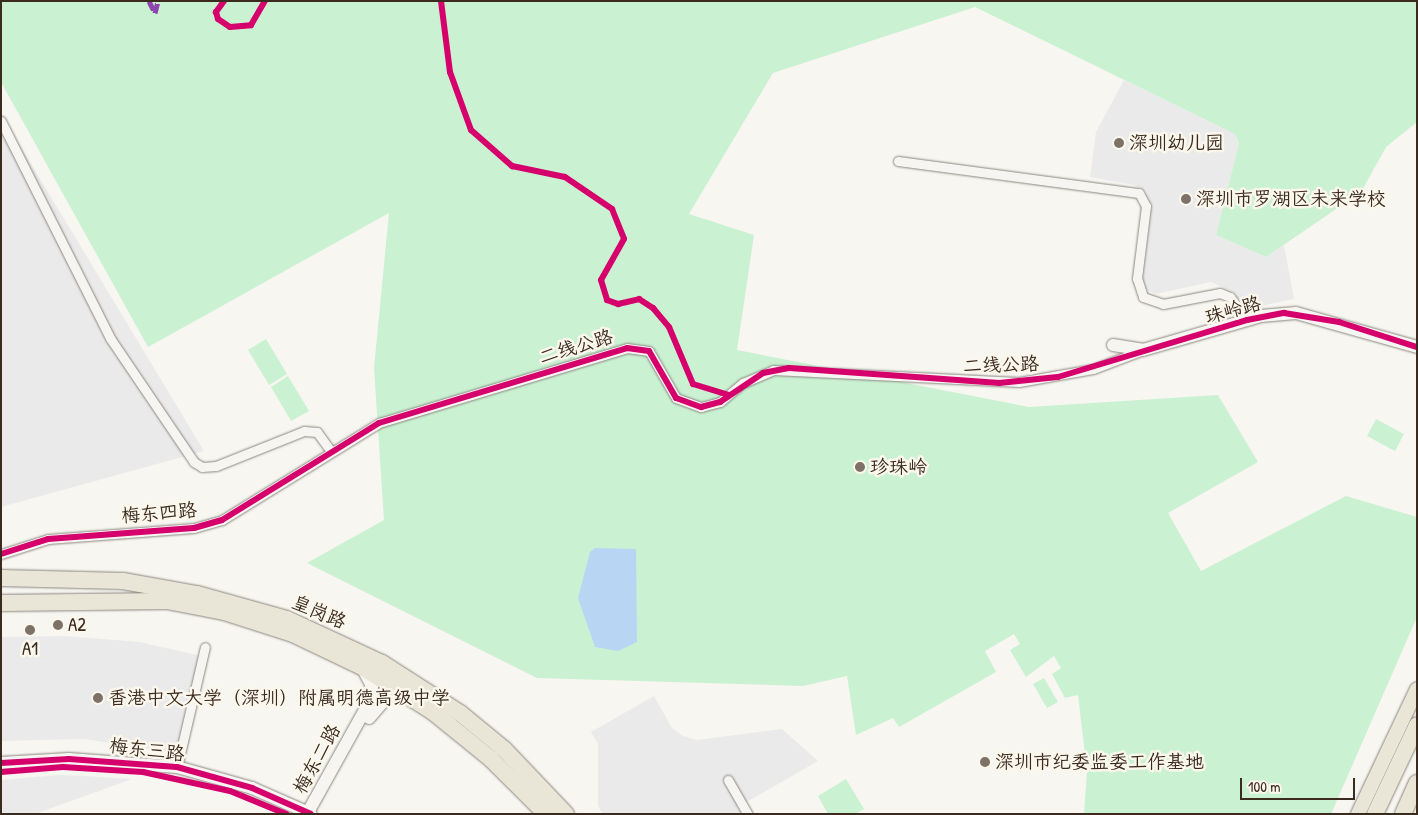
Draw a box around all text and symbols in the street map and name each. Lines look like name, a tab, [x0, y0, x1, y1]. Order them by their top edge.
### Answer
place label: 深圳幼儿园	[1129, 132, 1224, 154]
marker: 深圳幼儿园	[1113, 137, 1125, 149]
place label: 深圳市罗湖区未来学校	[1196, 188, 1386, 210]
marker: 深圳市罗湖区未来学校	[1180, 193, 1192, 205]
street label: 珠岭路	[1203, 292, 1263, 328]
street label: 二线公路	[536, 325, 616, 369]
street label: 二线公路	[963, 352, 1039, 378]
place label: 珍珠岭	[870, 456, 927, 478]
marker: 珍珠岭	[854, 461, 866, 473]
street label: 梅东四路	[120, 498, 198, 528]
street label: 皇岗路	[288, 590, 350, 634]
place label: A2	[68, 614, 86, 636]
marker: A2	[52, 619, 64, 631]
marker: A1	[24, 624, 36, 636]
place label: A1	[22, 638, 38, 660]
place label: 香港中文大学（深圳）附属明德高级中学	[108, 687, 450, 709]
marker: 香港中文大学（深圳）附属明德高级中学	[92, 692, 104, 704]
street label: 梅东二路	[289, 720, 345, 798]
street label: 梅东三路	[108, 734, 186, 766]
place label: 深圳市纪委监委工作基地	[995, 751, 1204, 773]
marker: 深圳市纪委监委工作基地	[979, 756, 991, 768]
scale bar	[1243, 768, 1358, 800]
text: 100 m	[1248, 776, 1281, 797]

